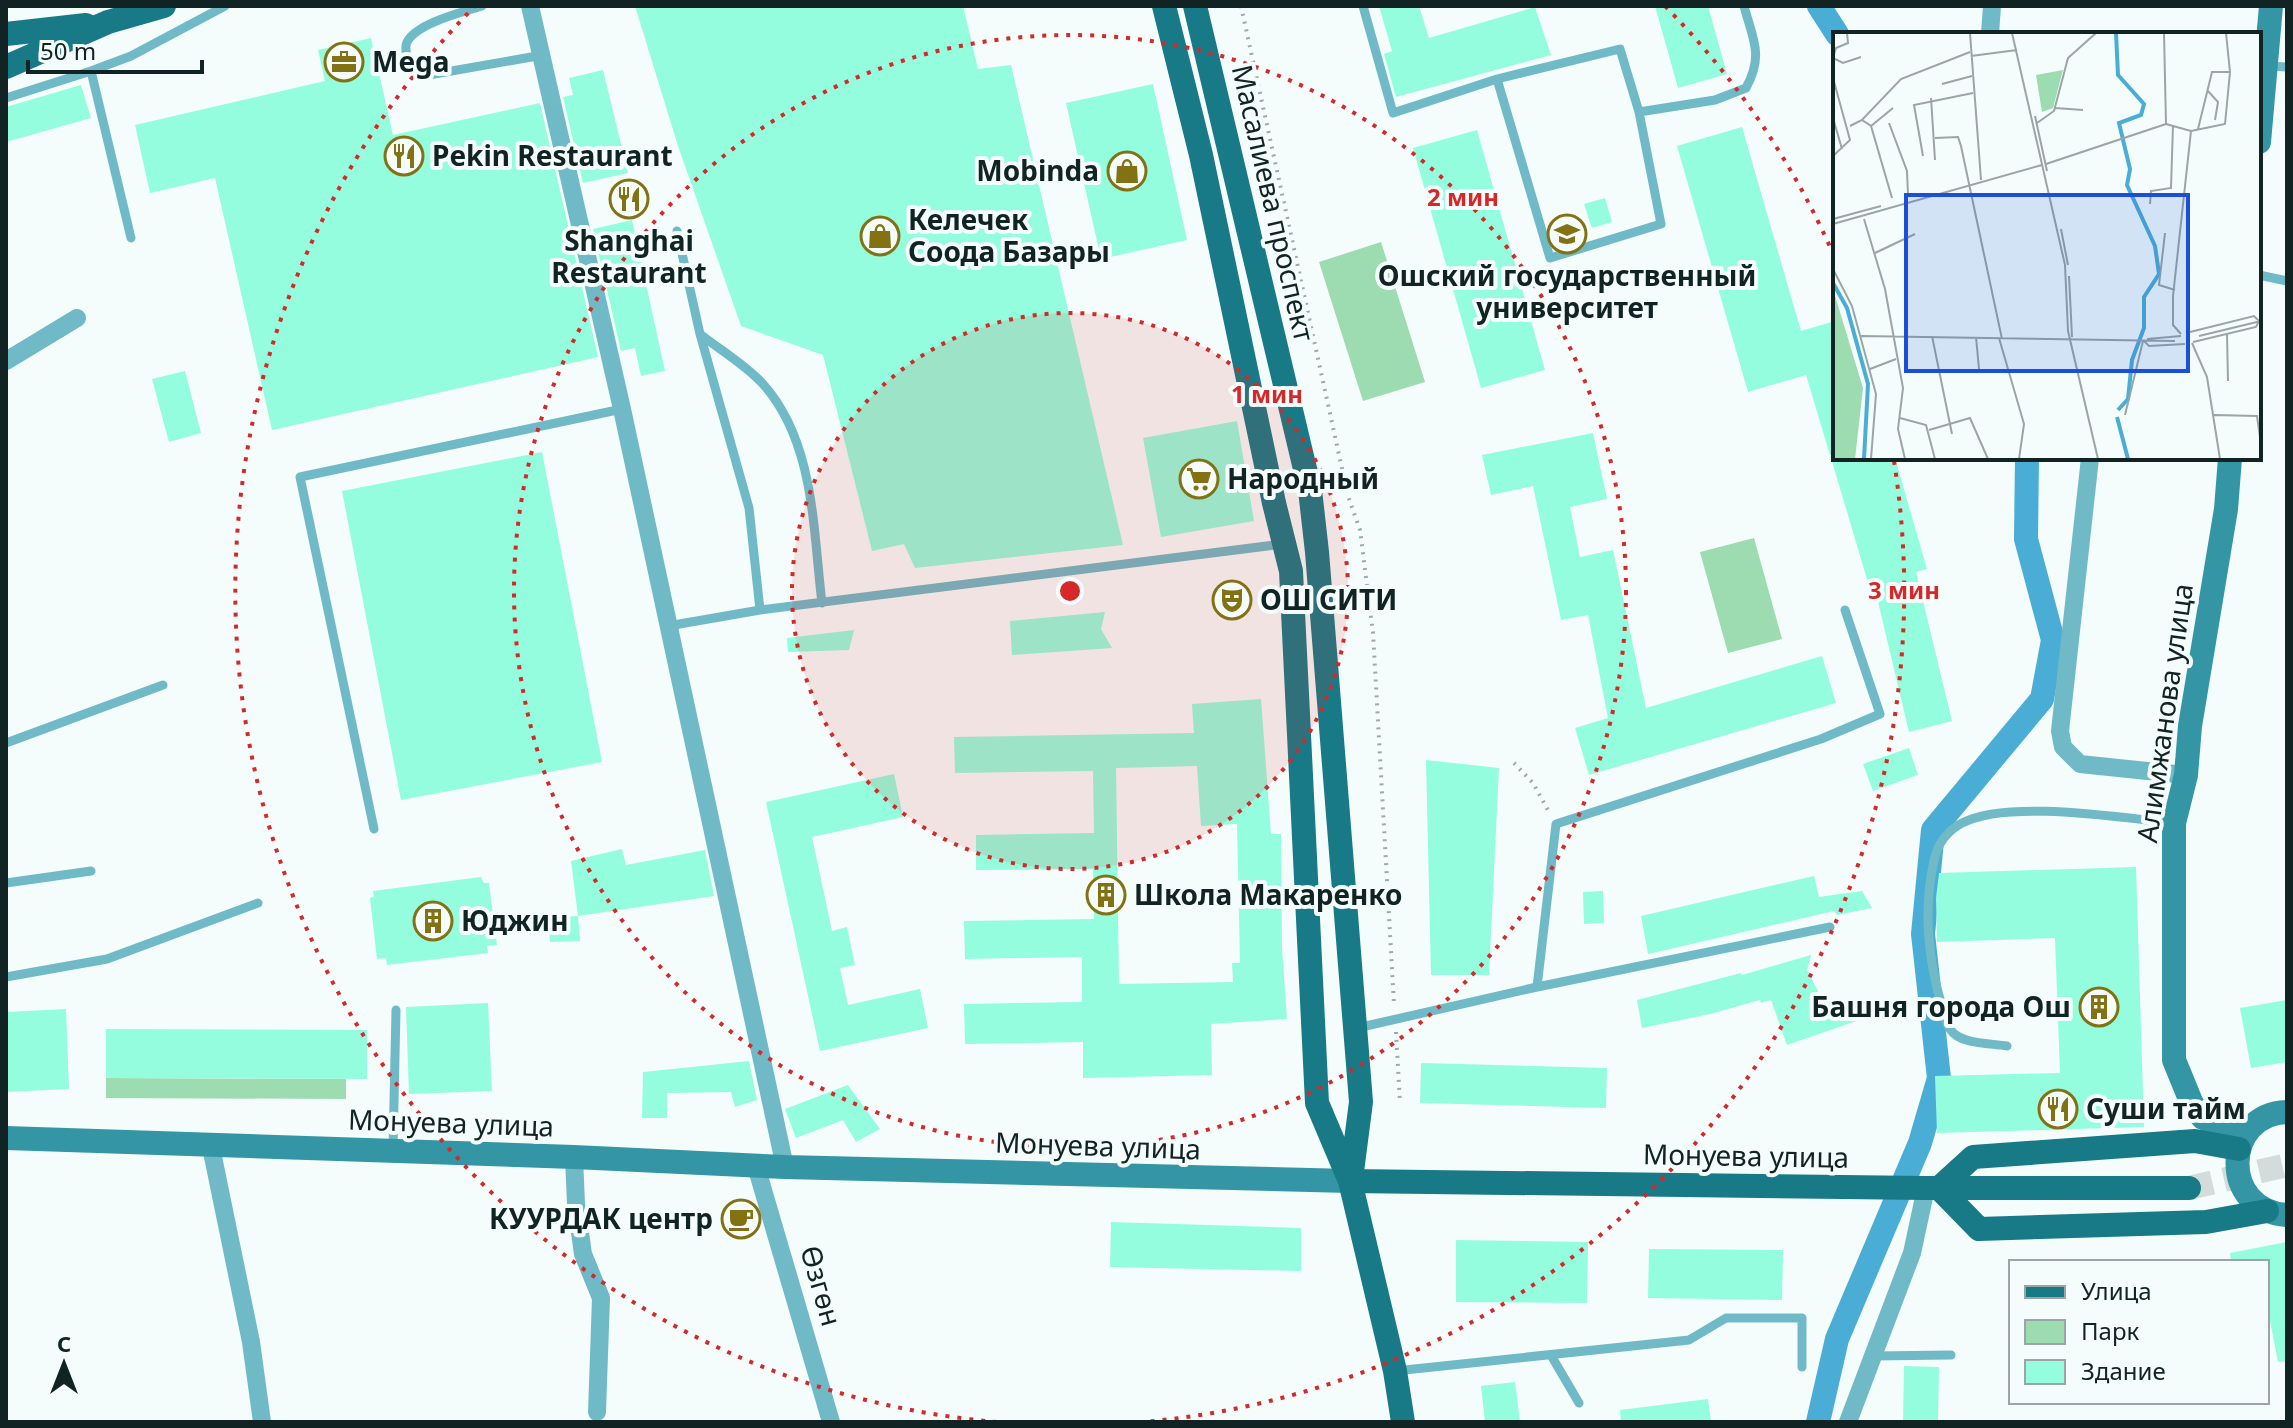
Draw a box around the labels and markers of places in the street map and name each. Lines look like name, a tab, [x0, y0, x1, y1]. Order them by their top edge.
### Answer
office icon: Mega	[323, 41, 365, 83]
place label: Mega	[372, 42, 450, 80]
restaurant icon: Pekin Restaurant	[383, 135, 425, 177]
place label: Pekin Restaurant	[432, 136, 673, 174]
shop icon: Mobinda	[1106, 150, 1148, 192]
place label: Mobinda	[976, 151, 1099, 189]
restaurant icon: Shanghai Restaurant	[608, 178, 650, 220]
place label: Келечек Соода Базары	[908, 200, 1110, 270]
school or university icon: Ошский государственный университет	[1546, 213, 1588, 255]
shop icon: Келечек Соода Базары	[859, 215, 901, 257]
place label: Shanghai Restaurant	[551, 221, 707, 291]
place label: Ошский государственный университет	[1378, 256, 1756, 326]
supermarket icon: Народный	[1178, 458, 1220, 500]
place label: Народный	[1227, 459, 1379, 497]
centre of rings	[1056, 577, 1084, 605]
theatre icon: ОШ СИТИ	[1211, 579, 1253, 621]
place label: ОШ СИТИ	[1260, 580, 1397, 618]
building icon: Школа Макаренко	[1085, 874, 1127, 916]
place label: Школа Макаренко	[1134, 875, 1402, 913]
building icon: Юджин	[412, 900, 454, 942]
place label: Юджин	[461, 901, 569, 939]
building icon: Башня города Ош	[2078, 986, 2120, 1028]
place label: Башня города Ош	[1811, 987, 2071, 1025]
restaurant icon: Суши тайм	[2037, 1088, 2079, 1130]
place label: Суши тайм	[2086, 1089, 2246, 1127]
cafe icon: КУУРДАК центр	[720, 1198, 762, 1240]
place label: КУУРДАК центр	[489, 1199, 713, 1237]

